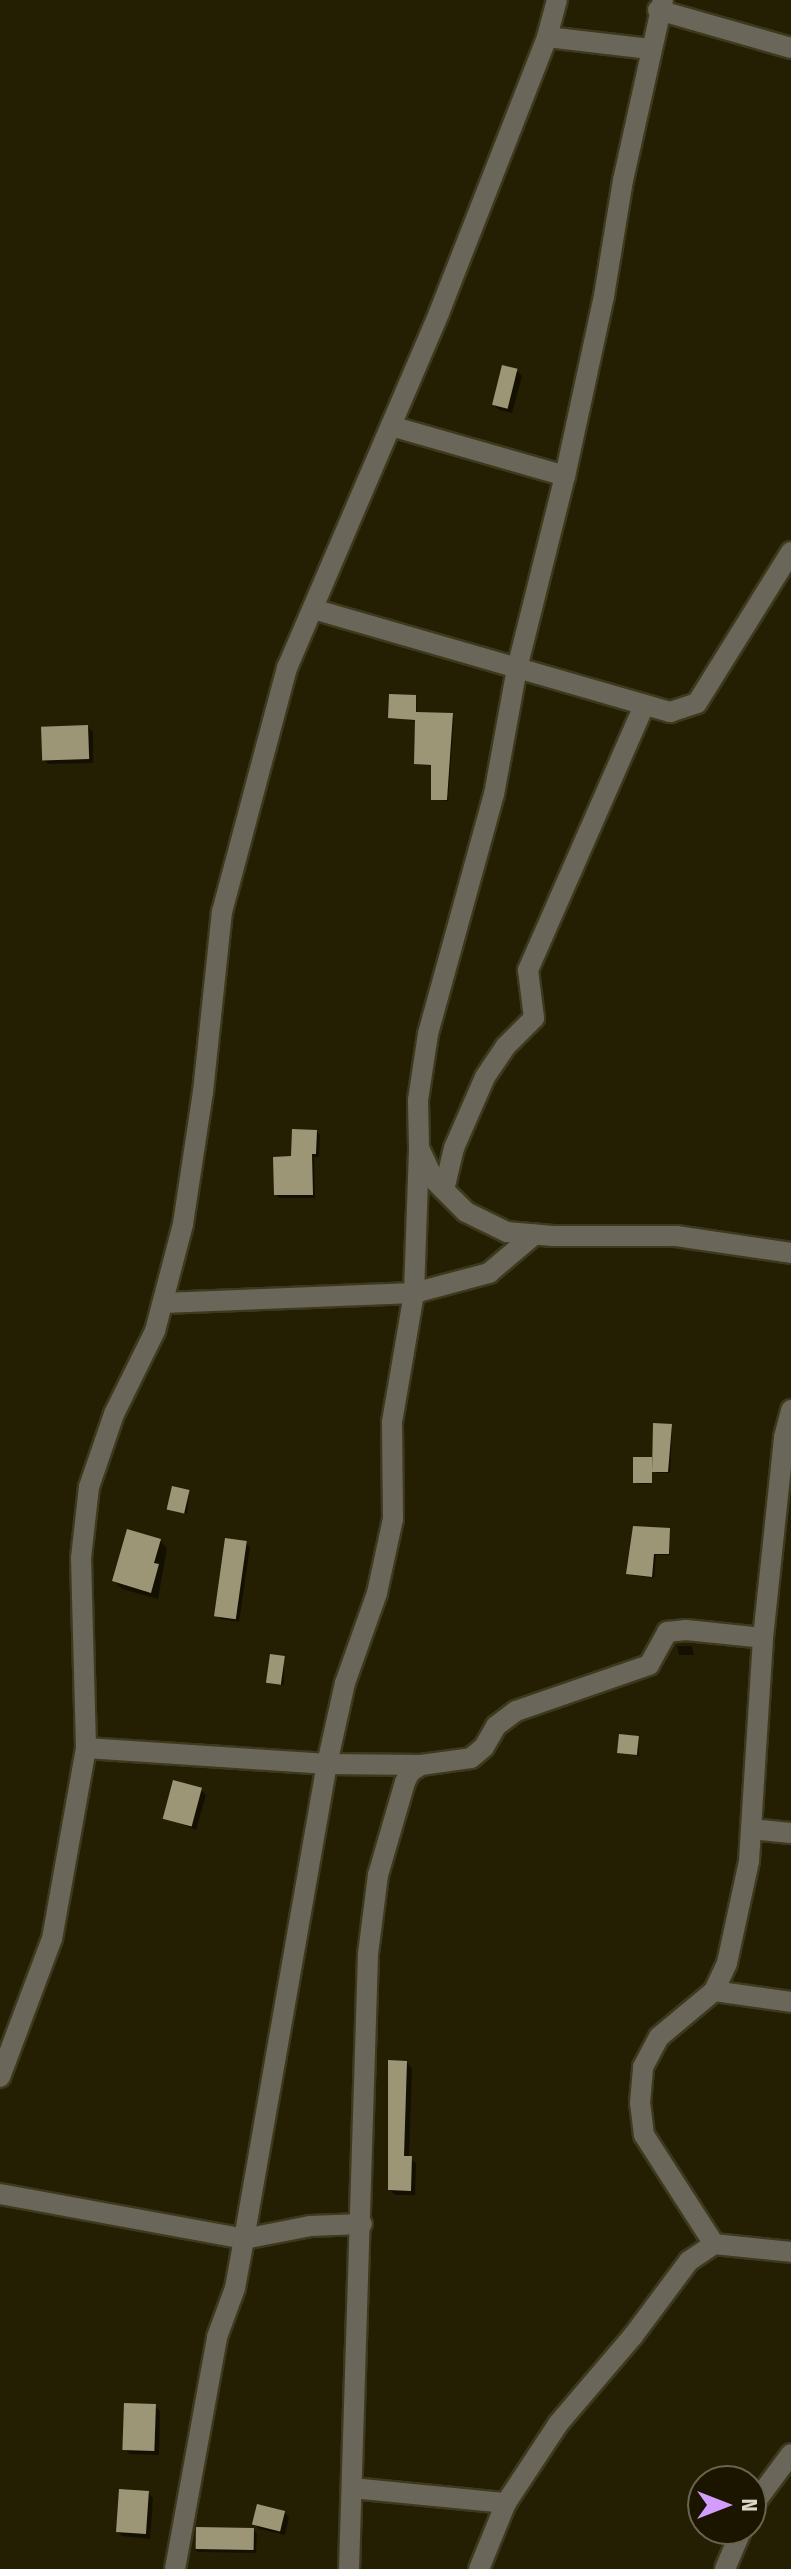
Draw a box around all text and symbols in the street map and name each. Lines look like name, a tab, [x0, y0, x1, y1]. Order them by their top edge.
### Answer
north arrow	[687, 2465, 767, 2545]
text: N	[736, 2498, 763, 2512]

